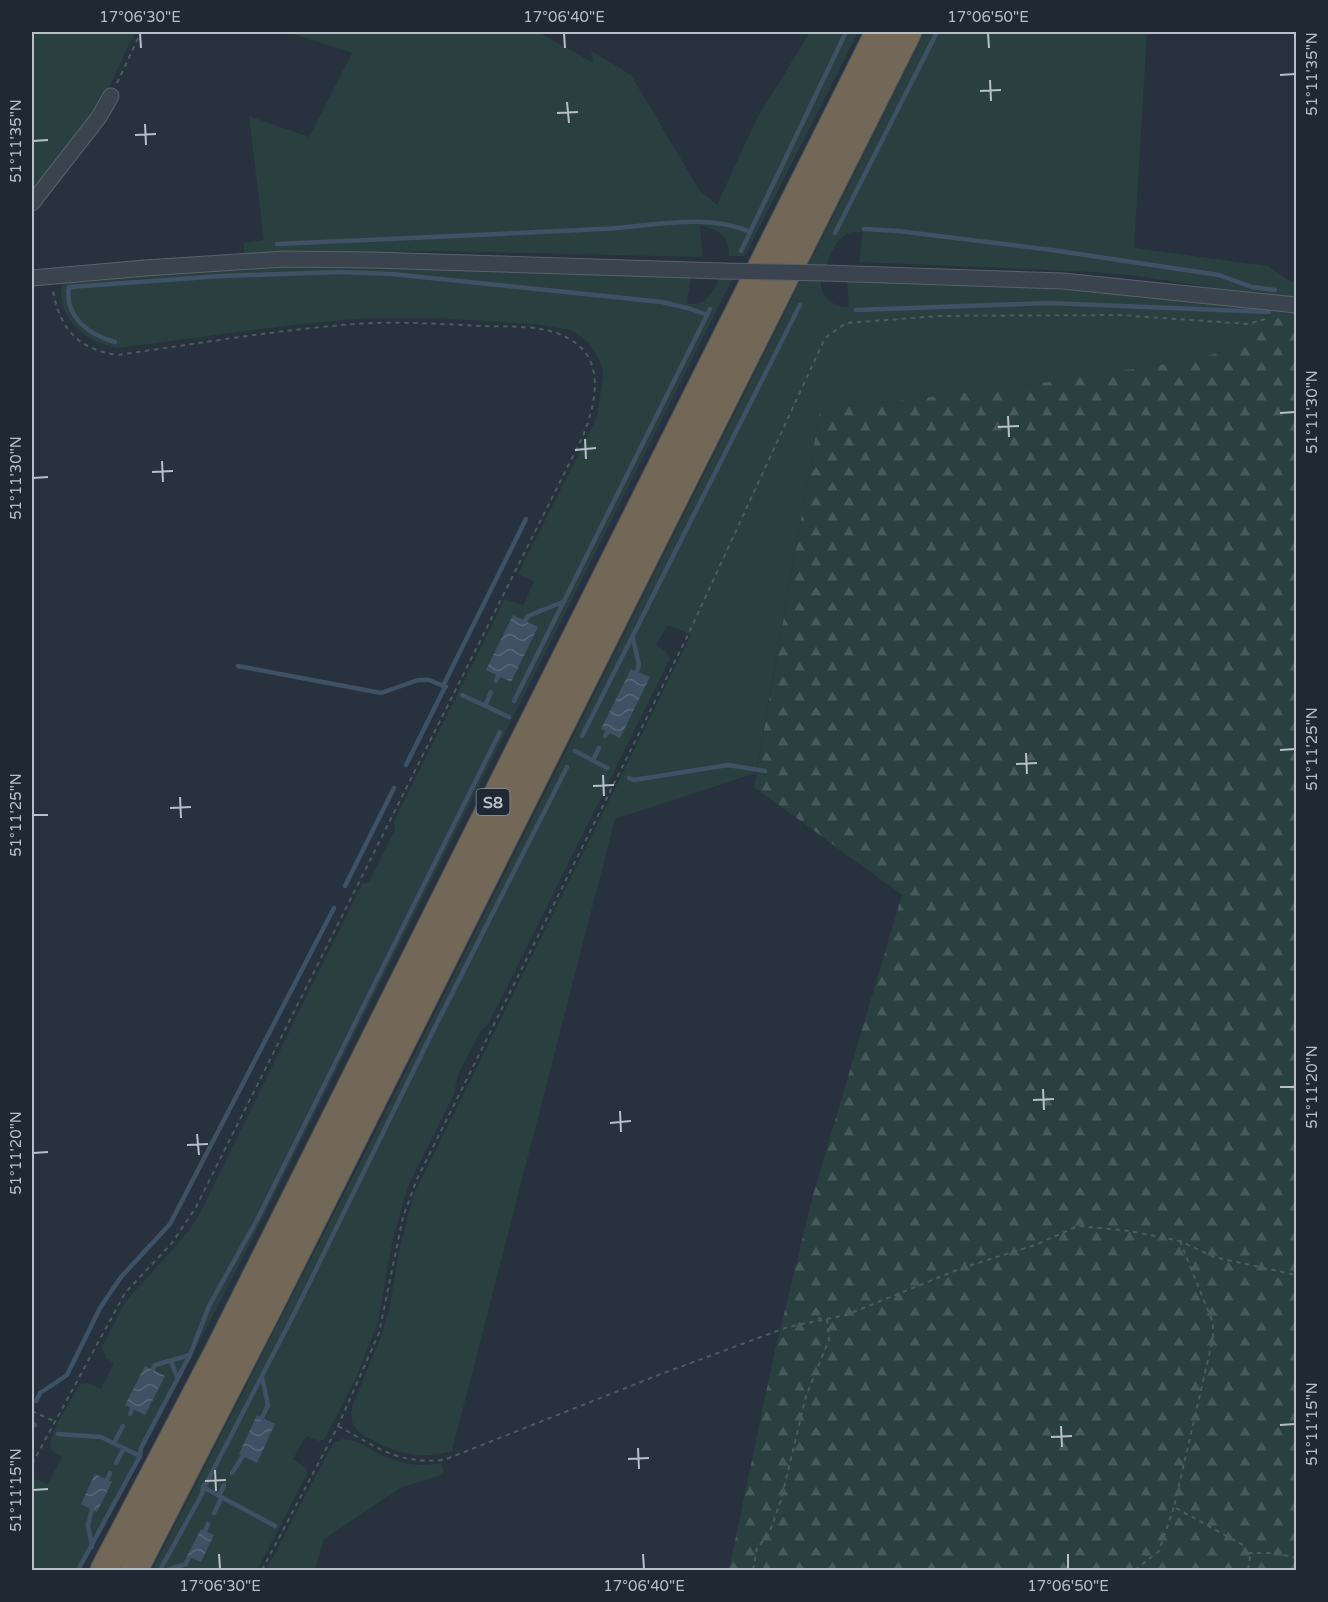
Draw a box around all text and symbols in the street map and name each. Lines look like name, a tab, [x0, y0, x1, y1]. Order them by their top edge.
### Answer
text: 17°06'30"E	[99, 8, 181, 26]
text: 17°06'40"E	[523, 8, 605, 26]
text: 17°06'50"E	[947, 8, 1029, 26]
text: 51°11'35"N	[1303, 32, 1321, 116]
text: 51°11'35"N	[7, 99, 25, 183]
text: 51°11'30"N	[1303, 370, 1321, 454]
text: 51°11'30"N	[7, 436, 25, 520]
text: 51°11'25"N	[1303, 707, 1321, 791]
text: 51°11'25"N	[7, 773, 25, 857]
road number: S8	[476, 789, 510, 815]
text: 51°11'20"N	[1303, 1045, 1321, 1129]
text: 51°11'20"N	[7, 1111, 25, 1195]
text: 51°11'15"N	[1303, 1382, 1321, 1466]
text: 51°11'15"N	[7, 1448, 25, 1532]
text: 17°06'30"E	[179, 1577, 261, 1595]
text: 17°06'40"E	[603, 1577, 685, 1595]
text: 17°06'50"E	[1027, 1577, 1109, 1595]

